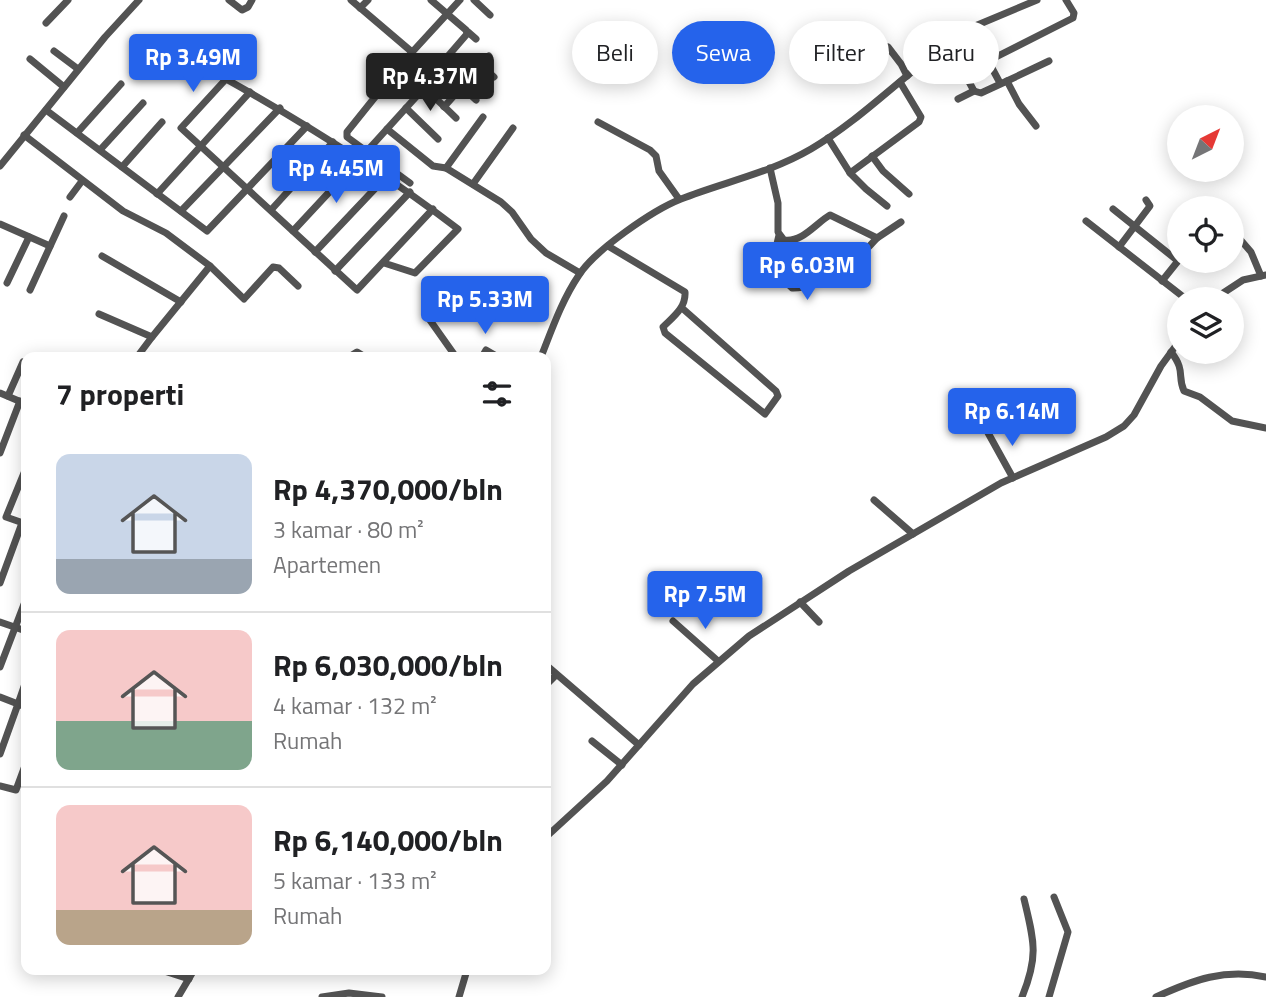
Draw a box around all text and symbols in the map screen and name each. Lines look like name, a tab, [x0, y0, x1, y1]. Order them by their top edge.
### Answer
chip: Beli	[572, 21, 658, 84]
chip: Sewa	[672, 21, 775, 84]
chip: Filter	[789, 21, 889, 84]
chip: Baru	[903, 21, 999, 84]
pin: Rp 3.49M	[121, 34, 265, 94]
text: Rp 3.49M	[145, 39, 241, 74]
pin: Rp 4.37M	[358, 54, 502, 113]
text: Rp 4.37M	[382, 58, 478, 93]
north arrow	[1167, 105, 1244, 182]
map controls	[1167, 105, 1244, 364]
pin: Rp 4.45M	[264, 146, 408, 205]
text: Rp 4.45M	[288, 150, 384, 185]
button: locate	[1167, 196, 1244, 273]
pin: Rp 6.03M	[735, 243, 879, 302]
text: Rp 6.03M	[759, 247, 855, 282]
pin: Rp 5.33M	[413, 276, 557, 336]
text: Rp 5.33M	[437, 281, 533, 316]
button: layers	[1167, 287, 1244, 364]
text: 7 properti	[56, 371, 184, 417]
icon: filters	[478, 375, 516, 413]
pin: Rp 6.14M	[940, 388, 1084, 448]
text: Rp 6.14M	[964, 393, 1060, 428]
text: Rp 4,370,000/bln	[273, 466, 503, 512]
icon: home	[112, 482, 196, 566]
text: 3 kamar · 80 m²	[273, 512, 424, 547]
text: Apartemen	[273, 547, 381, 582]
pin: Rp 7.5M	[640, 572, 770, 631]
text: Rp 7.5M	[663, 576, 747, 611]
text: Rp 6,030,000/bln	[273, 642, 503, 688]
icon: home	[112, 658, 196, 742]
text: 4 kamar · 132 m²	[273, 688, 437, 723]
text: Rumah	[273, 723, 342, 758]
text: Rp 6,140,000/bln	[273, 817, 503, 863]
icon: home	[112, 833, 196, 917]
text: 5 kamar · 133 m²	[273, 863, 437, 898]
text: Rumah	[273, 898, 342, 933]

